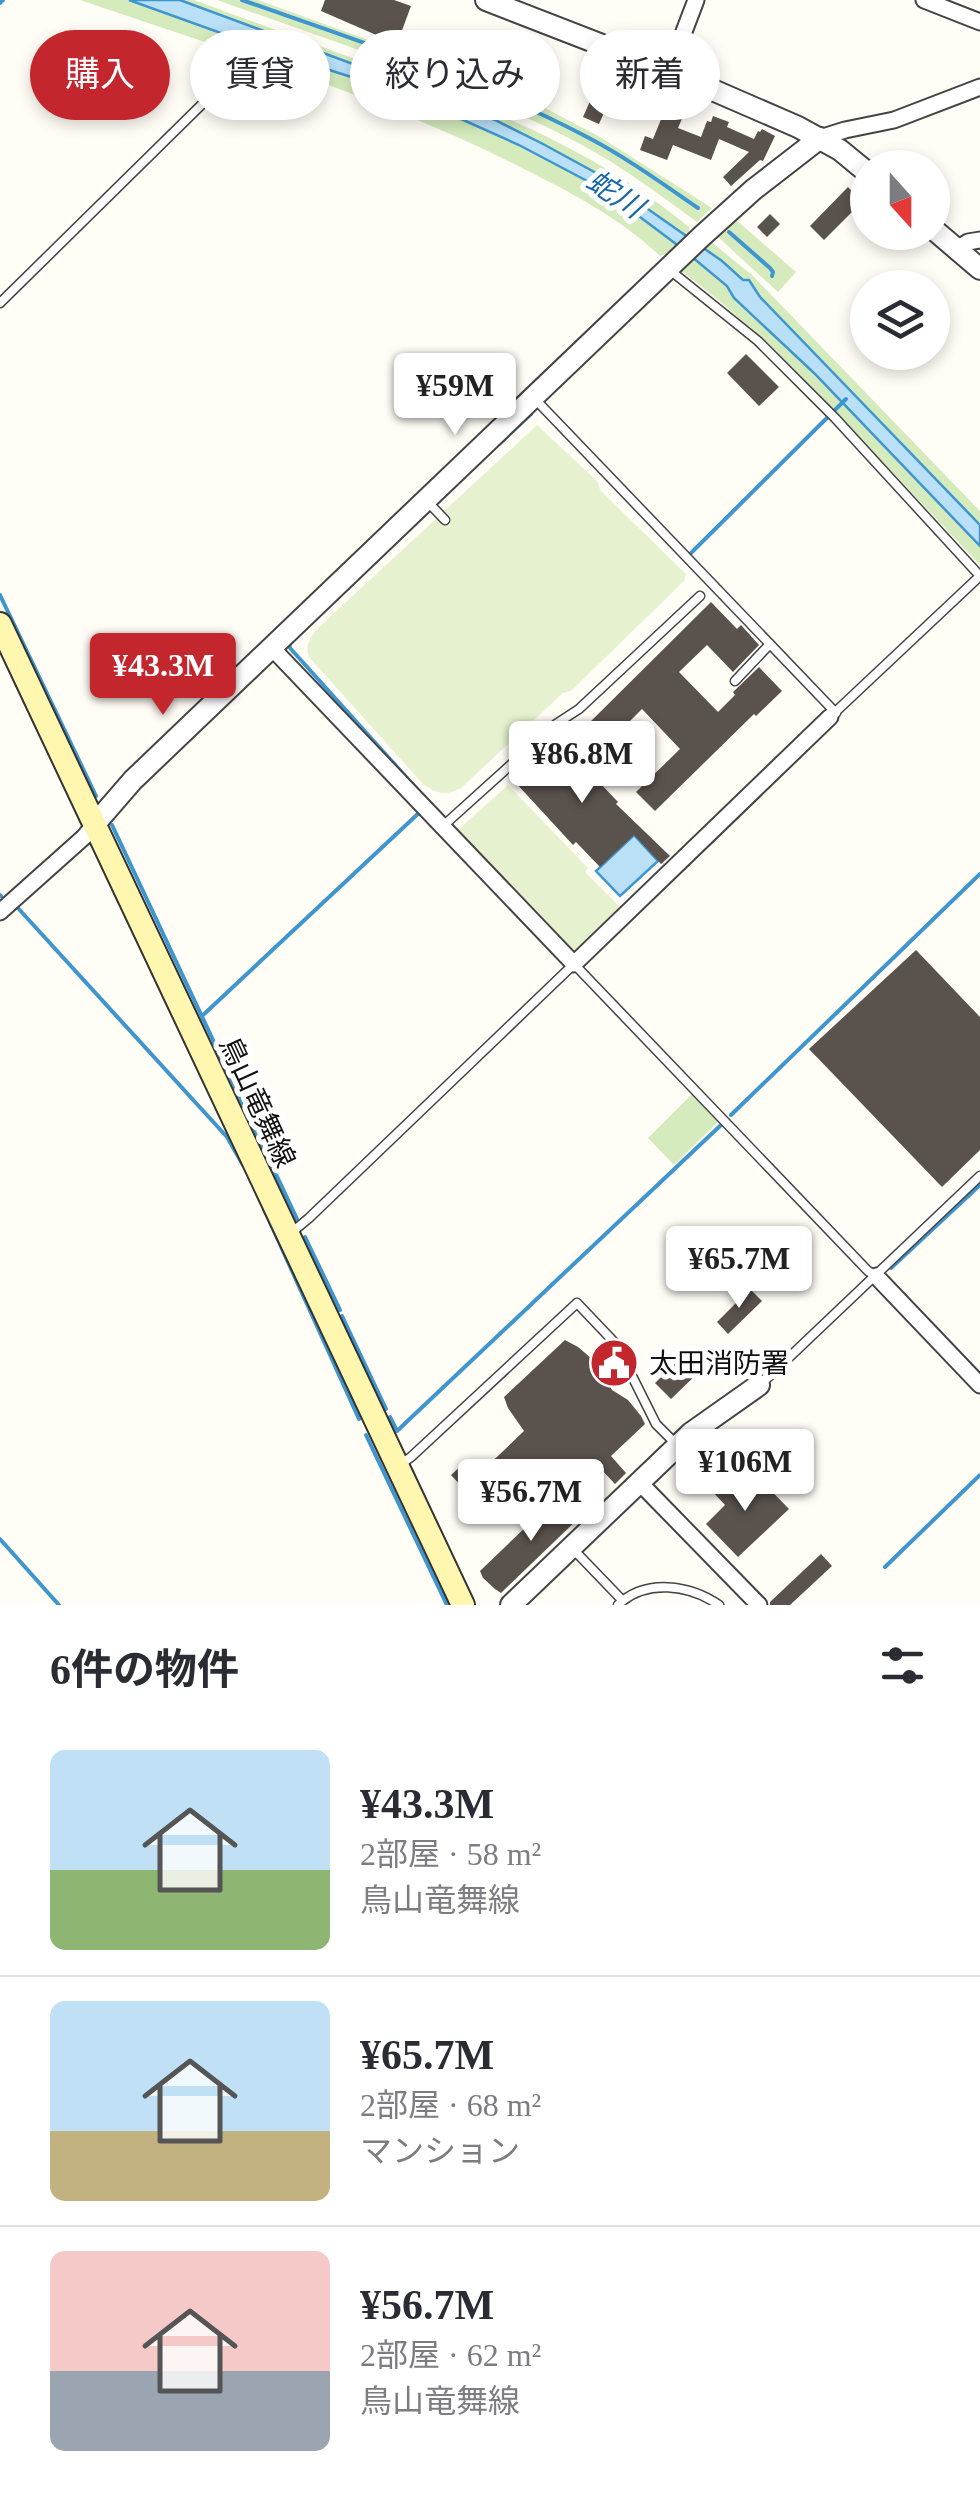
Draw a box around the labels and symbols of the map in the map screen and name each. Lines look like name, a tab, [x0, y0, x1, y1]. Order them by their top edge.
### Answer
north arrow	[850, 150, 950, 250]
water label: 蛇川	[581, 163, 652, 225]
pin: ¥59M	[396, 353, 514, 438]
pin: ¥43.3M	[82, 633, 244, 718]
pin: ¥86.8M	[501, 721, 663, 806]
street label: 鳥山竜舞線	[214, 1032, 301, 1172]
pin: ¥65.7M	[658, 1226, 820, 1311]
public building icon: 太田消防署	[588, 1337, 640, 1389]
place label: 太田消防署	[649, 1348, 789, 1379]
pin: ¥106M	[675, 1429, 815, 1514]
pin: ¥56.7M	[450, 1459, 612, 1544]

